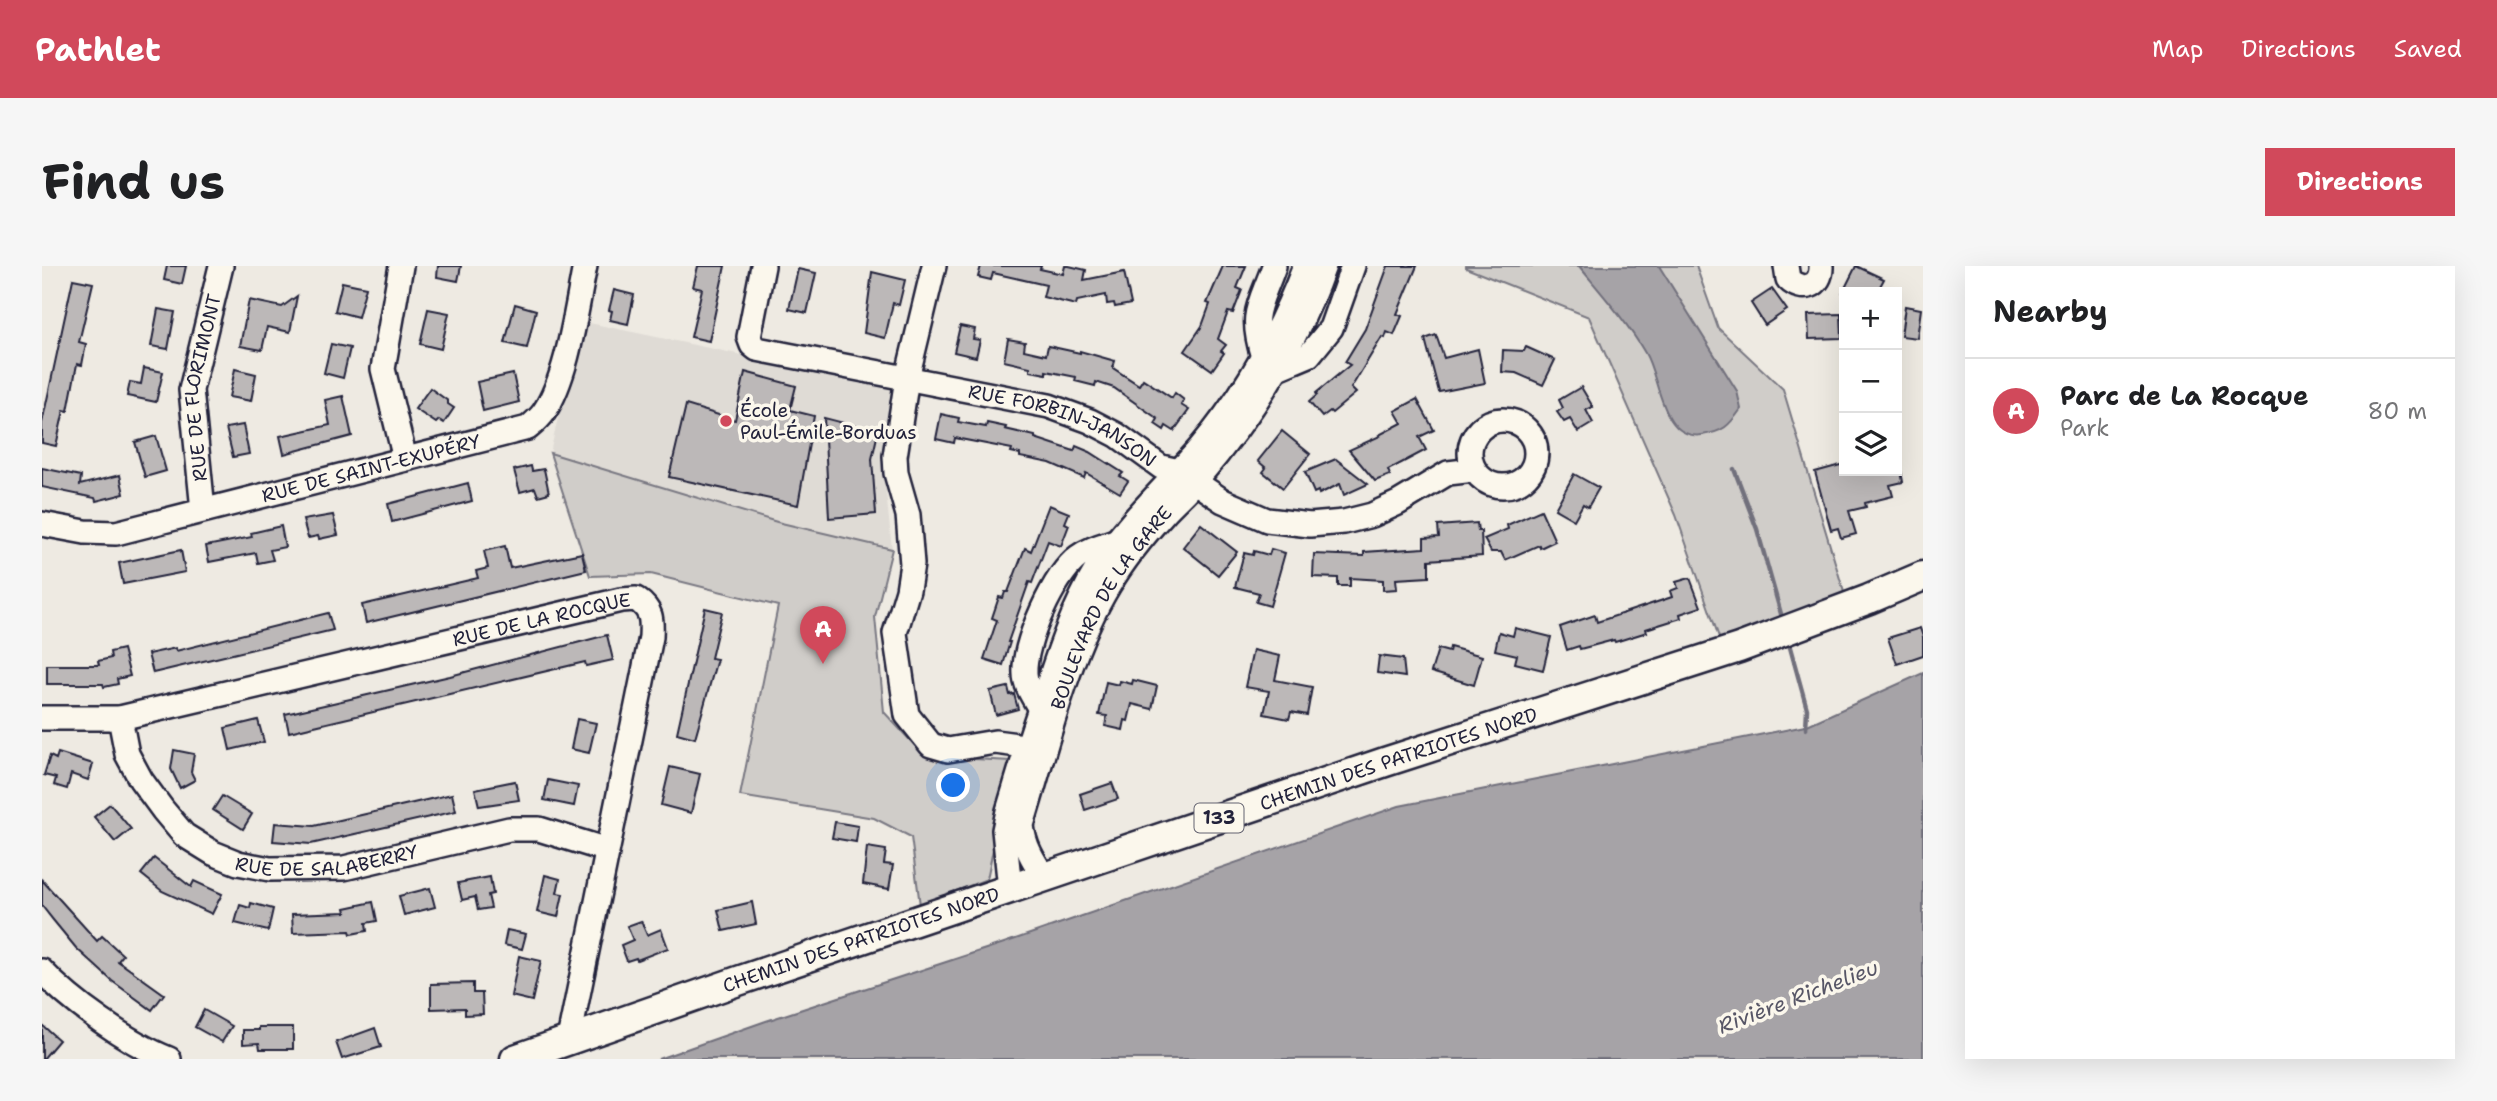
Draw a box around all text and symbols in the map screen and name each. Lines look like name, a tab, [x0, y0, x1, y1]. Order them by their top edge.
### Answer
text: Pathlet	[35, 27, 161, 72]
text: Map	[2152, 33, 2203, 65]
text: Directions	[2241, 33, 2356, 65]
text: Saved	[2394, 33, 2462, 65]
button: Directions	[2265, 148, 2455, 216]
text: Find us	[42, 149, 225, 215]
map controls	[1839, 287, 1902, 476]
button: +	[1839, 287, 1902, 350]
street label: RUE DE FLORIMONT	[178, 291, 226, 483]
text: Nearby	[1993, 291, 2108, 332]
button: −	[1839, 350, 1902, 413]
street label: RUE FORBIN-JANSON	[966, 378, 1162, 472]
text: Parc de La Rocque	[2060, 378, 2308, 413]
text: A	[2007, 396, 2025, 426]
text: 80 m	[2368, 396, 2427, 426]
place label: École Paul-Émile-Borduas	[740, 397, 917, 445]
marker: École Paul-Émile-Borduas	[718, 413, 734, 429]
button: layers	[1839, 413, 1902, 476]
text: Park	[2060, 413, 2109, 443]
street label: RUE DE SAINT-EXUPÉRY	[259, 428, 484, 508]
street label: BOULEVARD DE LA GARE	[1045, 500, 1177, 713]
street label: RUE DE LA ROCQUE	[450, 587, 631, 652]
pin: A	[800, 606, 846, 664]
street label: CHEMIN DES PATRIOTES NORD	[1256, 701, 1540, 816]
your location	[936, 768, 970, 802]
road number: 133	[1194, 804, 1244, 832]
street label: RUE DE SALABERRY	[233, 838, 421, 882]
street label: CHEMIN DES PATRIOTES NORD	[719, 881, 1003, 998]
water label: Rivière Richelieu	[1714, 954, 1882, 1040]

